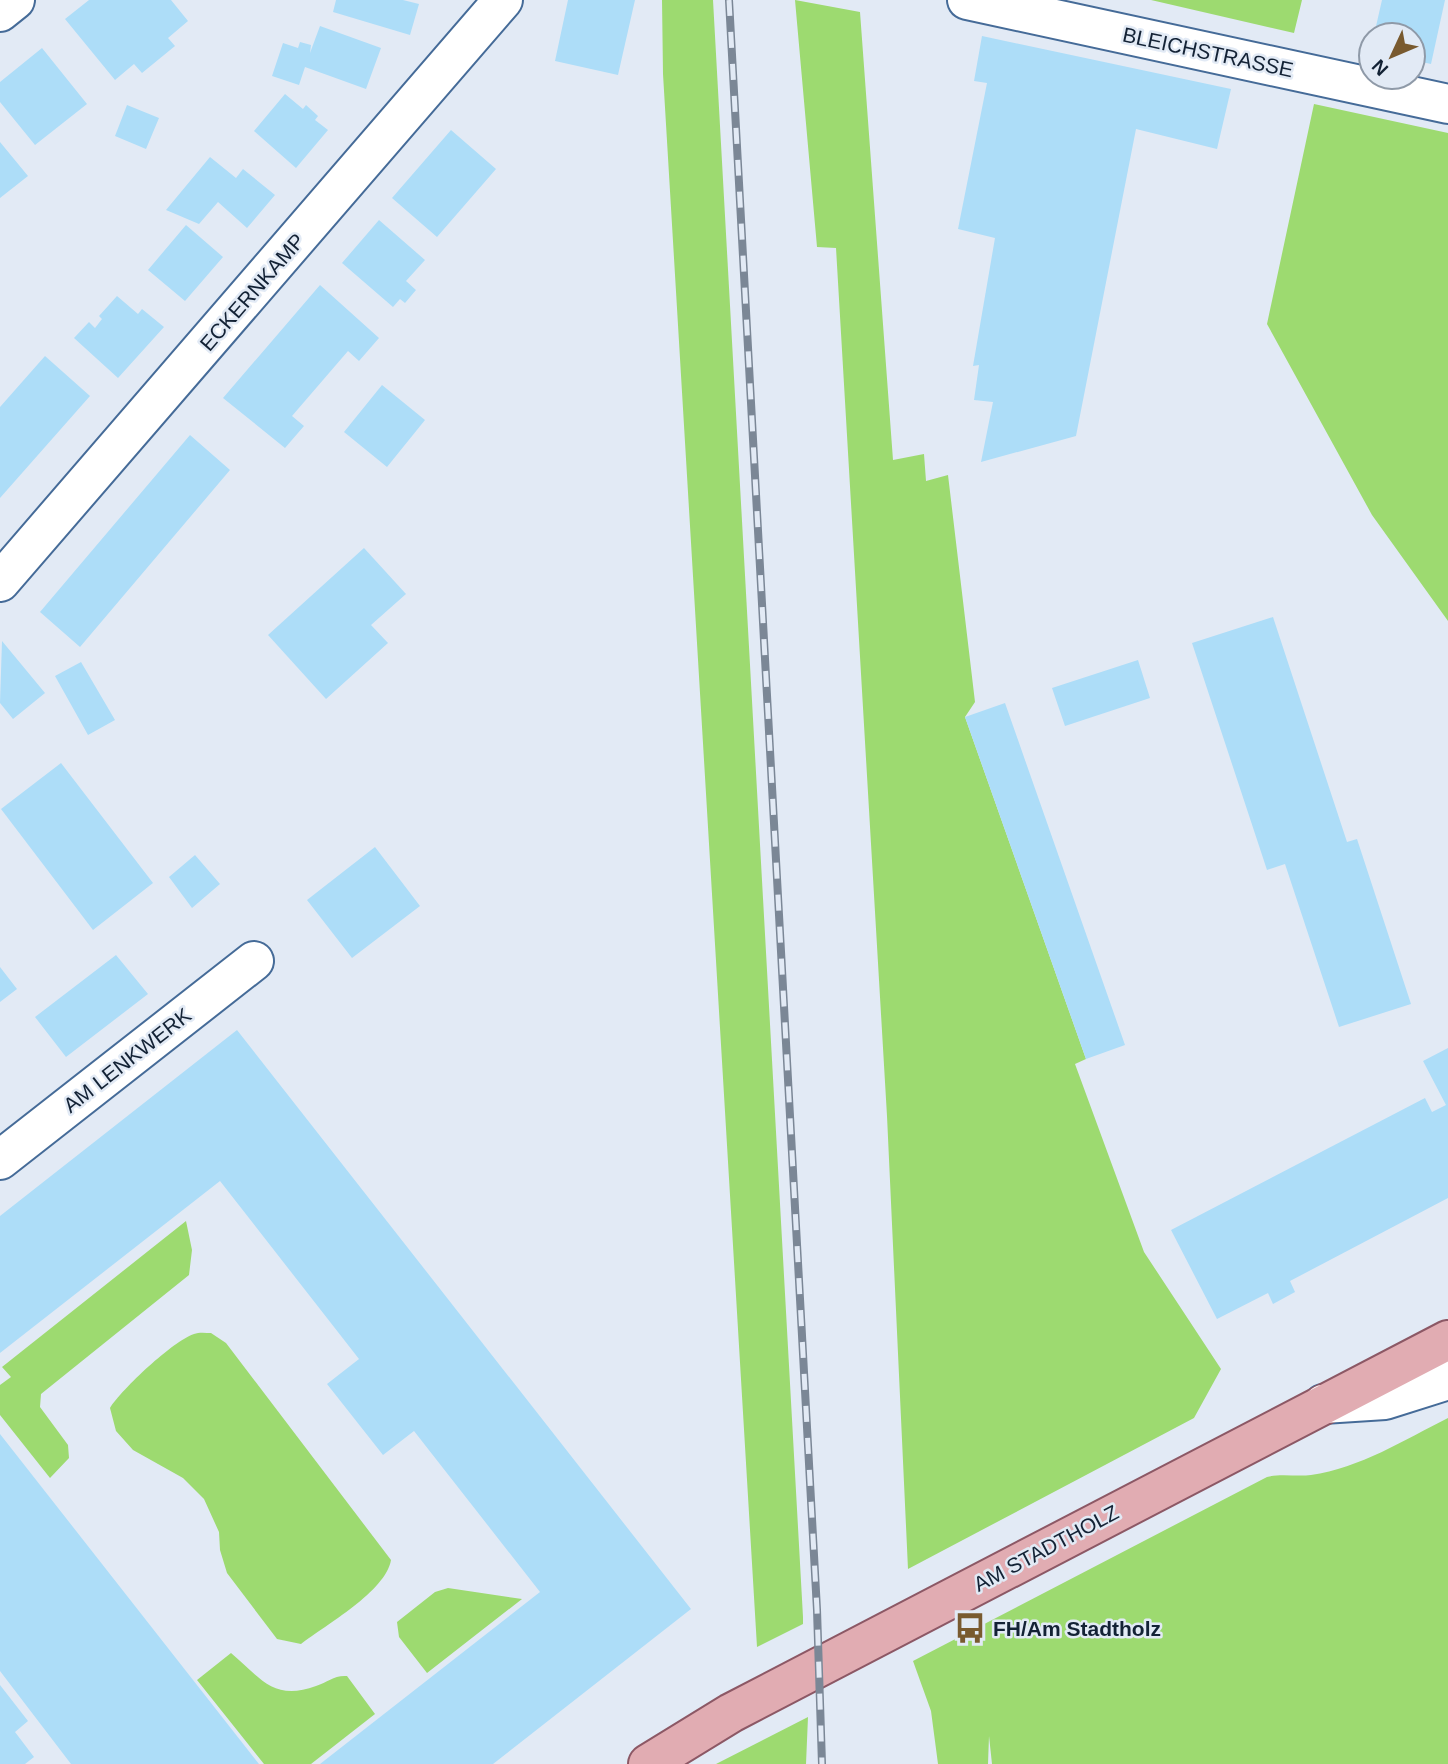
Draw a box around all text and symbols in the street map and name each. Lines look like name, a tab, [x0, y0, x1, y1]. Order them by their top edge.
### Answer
north arrow	[1357, 21, 1427, 91]
street label: BLEICHSTRASSE	[1121, 23, 1295, 81]
text: N	[1368, 55, 1392, 80]
street label: ECKERNKAMP	[195, 229, 309, 355]
street label: AM LENKWERK	[59, 1003, 195, 1117]
street label: AM STADTHOLZ	[970, 1500, 1122, 1596]
bus stop icon: FH/Am Stadtholz	[953, 1611, 987, 1645]
place label: FH/Am Stadtholz	[993, 1617, 1161, 1640]

